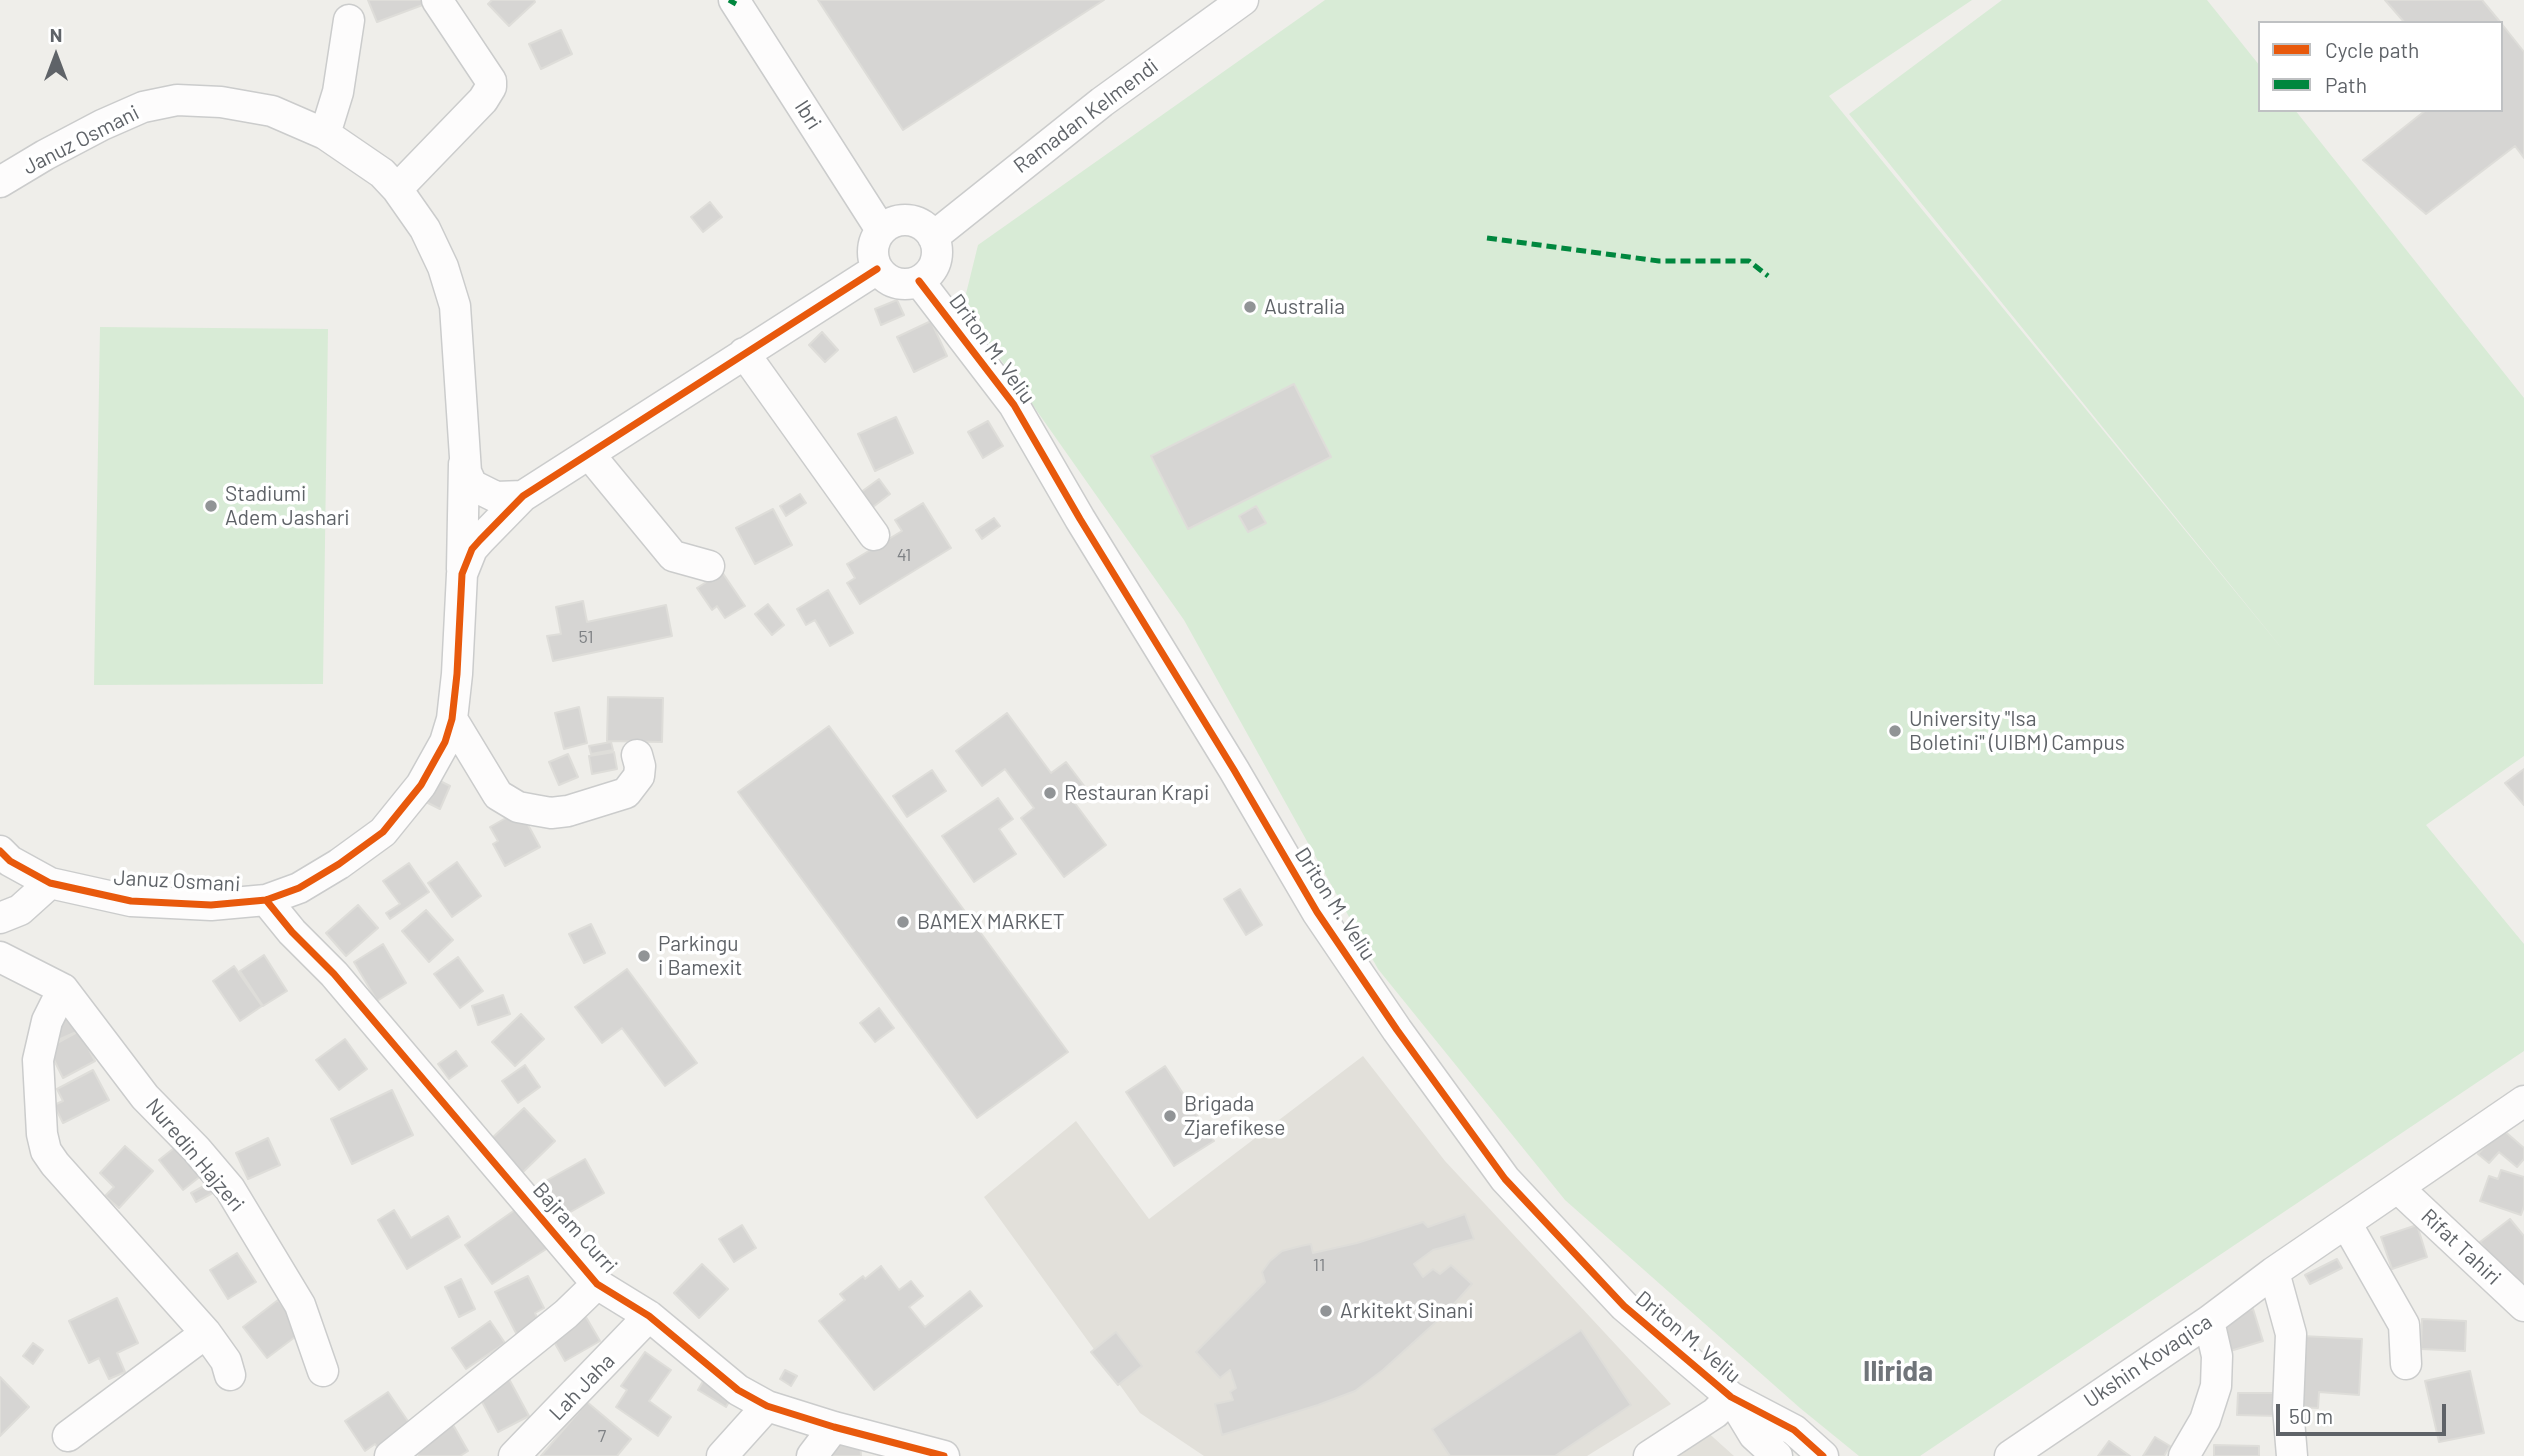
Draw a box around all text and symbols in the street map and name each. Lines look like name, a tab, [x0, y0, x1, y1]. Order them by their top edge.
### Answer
north arrow	[21, 21, 91, 91]
legend	[2258, 21, 2503, 112]
text: N	[50, 23, 62, 46]
text: Cycle path	[2325, 37, 2419, 62]
street label: Ramadan Kelmendi	[1009, 53, 1163, 179]
text: Path	[2325, 72, 2367, 97]
street label: Ibri	[789, 96, 827, 134]
street label: Januz Osmani	[19, 100, 143, 180]
street label: Driton M. Veliu	[944, 289, 1040, 409]
place label: Australia	[1264, 294, 1345, 320]
marker: Australia	[1242, 299, 1258, 315]
place label: Stadiumi Adem Jashari	[225, 481, 350, 531]
marker: Stadiumi Adem Jashari	[203, 498, 219, 514]
house number: 41	[897, 544, 911, 566]
house number: 51	[578, 626, 594, 648]
place label: University "Isa Boletini" (UIBM) Campus	[1909, 706, 2125, 756]
marker: University "Isa Boletini" (UIBM) Campus	[1887, 723, 1903, 739]
place label: Restauran Krapi	[1064, 780, 1209, 806]
marker: Restauran Krapi	[1042, 785, 1058, 801]
street label: Driton M. Veliu	[1289, 843, 1381, 965]
street label: Januz Osmani	[113, 865, 241, 897]
place label: BAMEX MARKET	[917, 909, 1065, 935]
marker: BAMEX MARKET	[895, 914, 911, 930]
place label: Parkingu i Bamexit	[658, 931, 742, 981]
marker: Parkingu i Bamexit	[636, 948, 652, 964]
place label: Brigada Zjarefikese	[1184, 1091, 1285, 1141]
street label: Nuredin Hajzeri	[140, 1093, 250, 1217]
marker: Brigada Zjarefikese	[1162, 1108, 1178, 1124]
street label: Bajram Curri	[528, 1177, 622, 1279]
street label: Rifat Tahiri	[2416, 1204, 2506, 1290]
house number: 11	[1313, 1254, 1325, 1276]
street label: Driton M. Veliu	[1630, 1286, 1746, 1388]
place label: Arkitekt Sinani	[1340, 1298, 1473, 1324]
marker: Arkitekt Sinani	[1318, 1303, 1334, 1319]
street label: Ukshin Kovaqica	[2079, 1309, 2217, 1413]
street label: Lah Jaha	[544, 1348, 620, 1426]
district label: Ilirida	[1863, 1355, 1933, 1389]
scale bar	[2279, 1390, 2449, 1434]
text: 50 m	[2289, 1403, 2333, 1428]
house number: 7	[598, 1425, 606, 1447]

